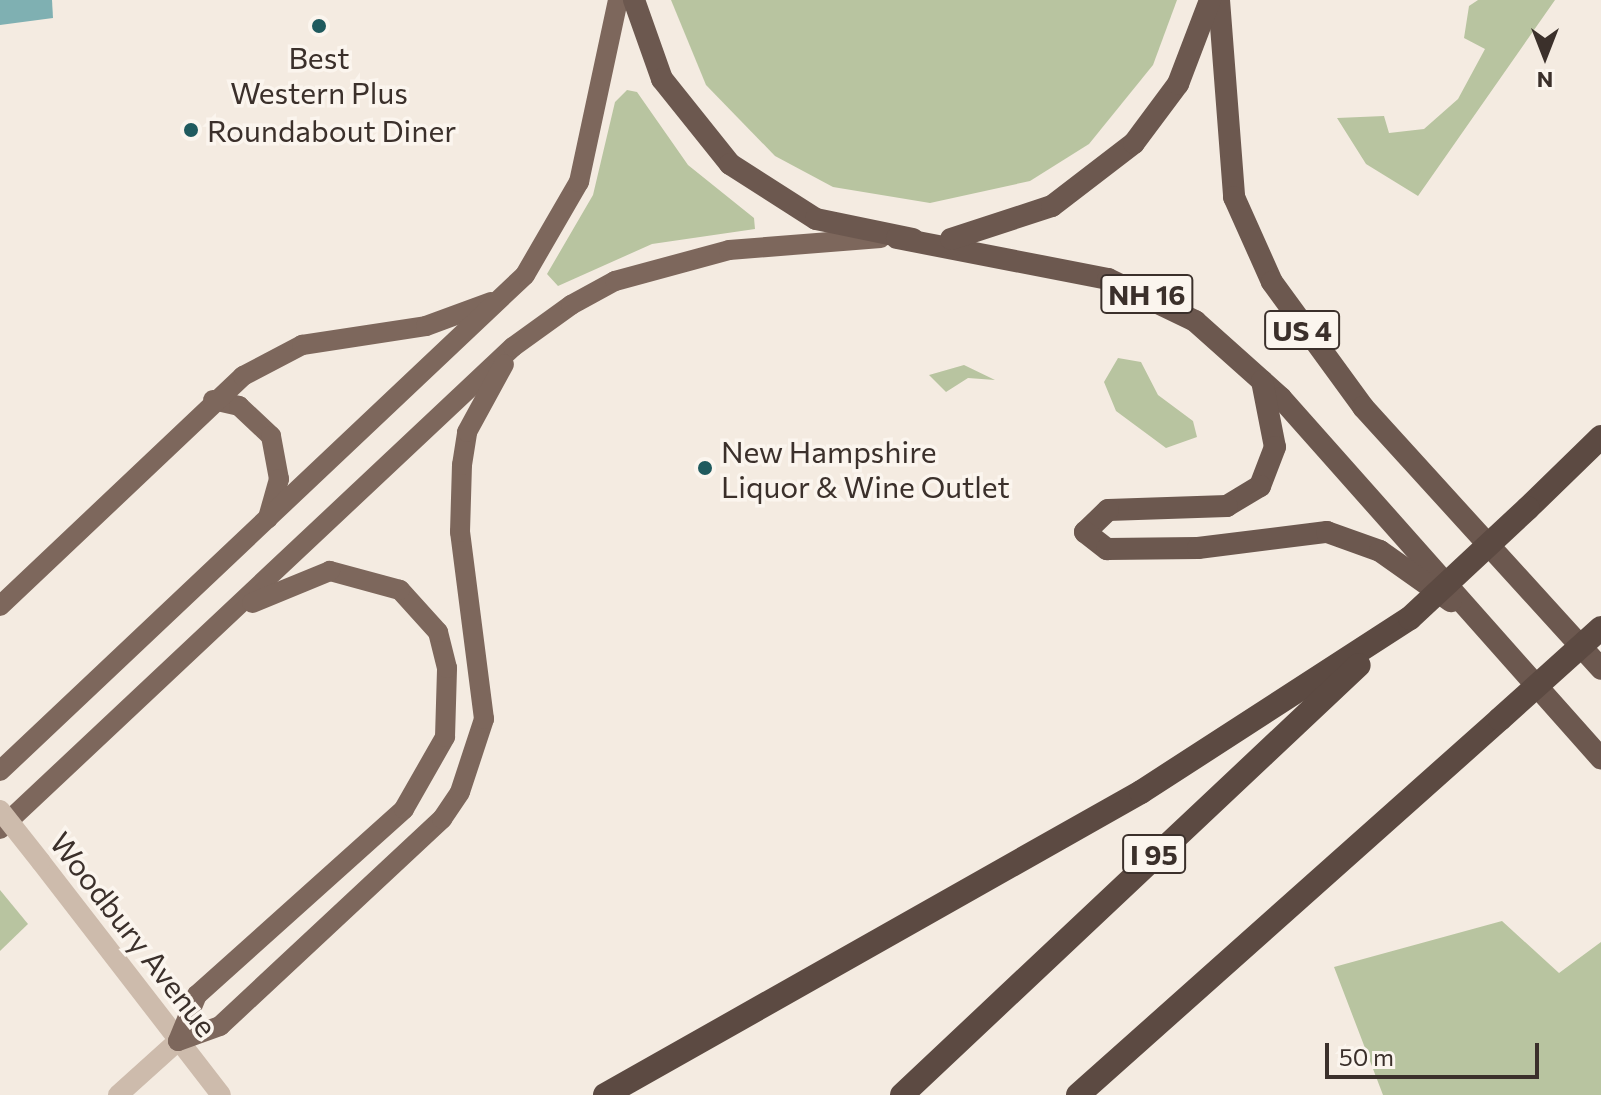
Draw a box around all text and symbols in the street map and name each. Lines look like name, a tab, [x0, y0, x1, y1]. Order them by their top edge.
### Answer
north arrow	[1505, 16, 1585, 96]
marker: Best Western Plus	[310, 17, 328, 35]
place label: Best Western Plus	[230, 39, 408, 110]
text: N	[1537, 67, 1553, 94]
place label: Roundabout Diner	[207, 112, 456, 148]
marker: Roundabout Diner	[182, 121, 200, 139]
road number: NH 16	[1099, 270, 1195, 318]
road number: US 4	[1264, 306, 1340, 354]
place label: New Hampshire Liquor & Wine Outlet	[721, 433, 1010, 504]
marker: New Hampshire Liquor & Wine Outlet	[696, 459, 714, 477]
street label: Woodbury Avenue	[43, 825, 225, 1043]
road number: I 95	[1122, 830, 1186, 878]
scale bar	[1329, 1027, 1543, 1077]
text: 50 m	[1339, 1042, 1394, 1071]

